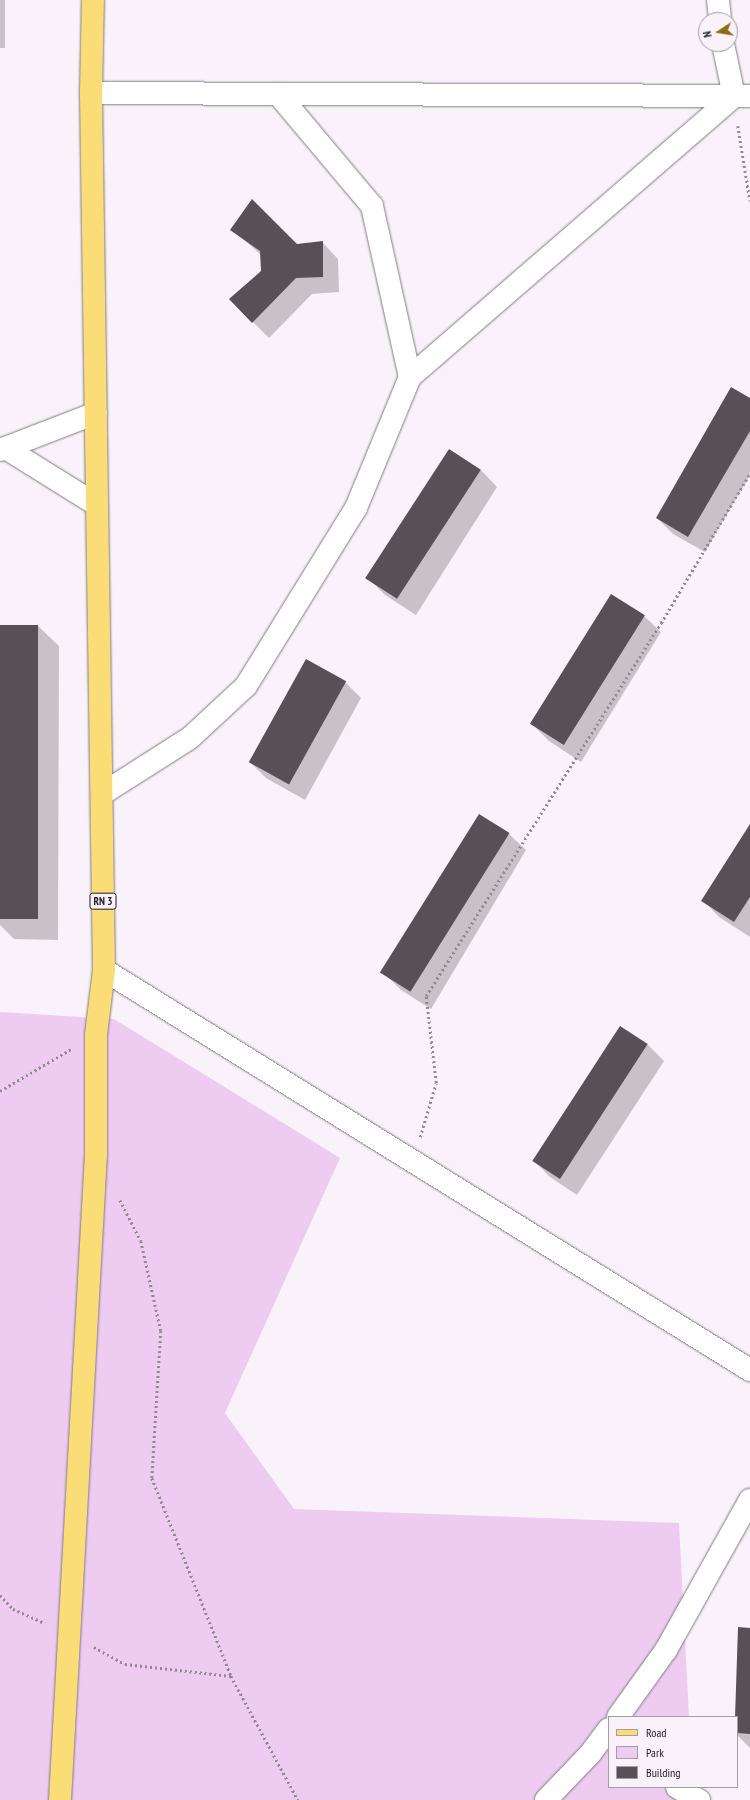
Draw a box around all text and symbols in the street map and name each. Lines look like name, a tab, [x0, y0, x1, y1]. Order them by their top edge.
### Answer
north arrow	[698, 12, 738, 52]
text: N	[700, 30, 715, 39]
road number: RN 3	[89, 892, 117, 910]
legend	[608, 1716, 738, 1788]
text: Road	[646, 1725, 666, 1740]
text: Park	[646, 1745, 664, 1760]
text: Building	[646, 1765, 681, 1780]

